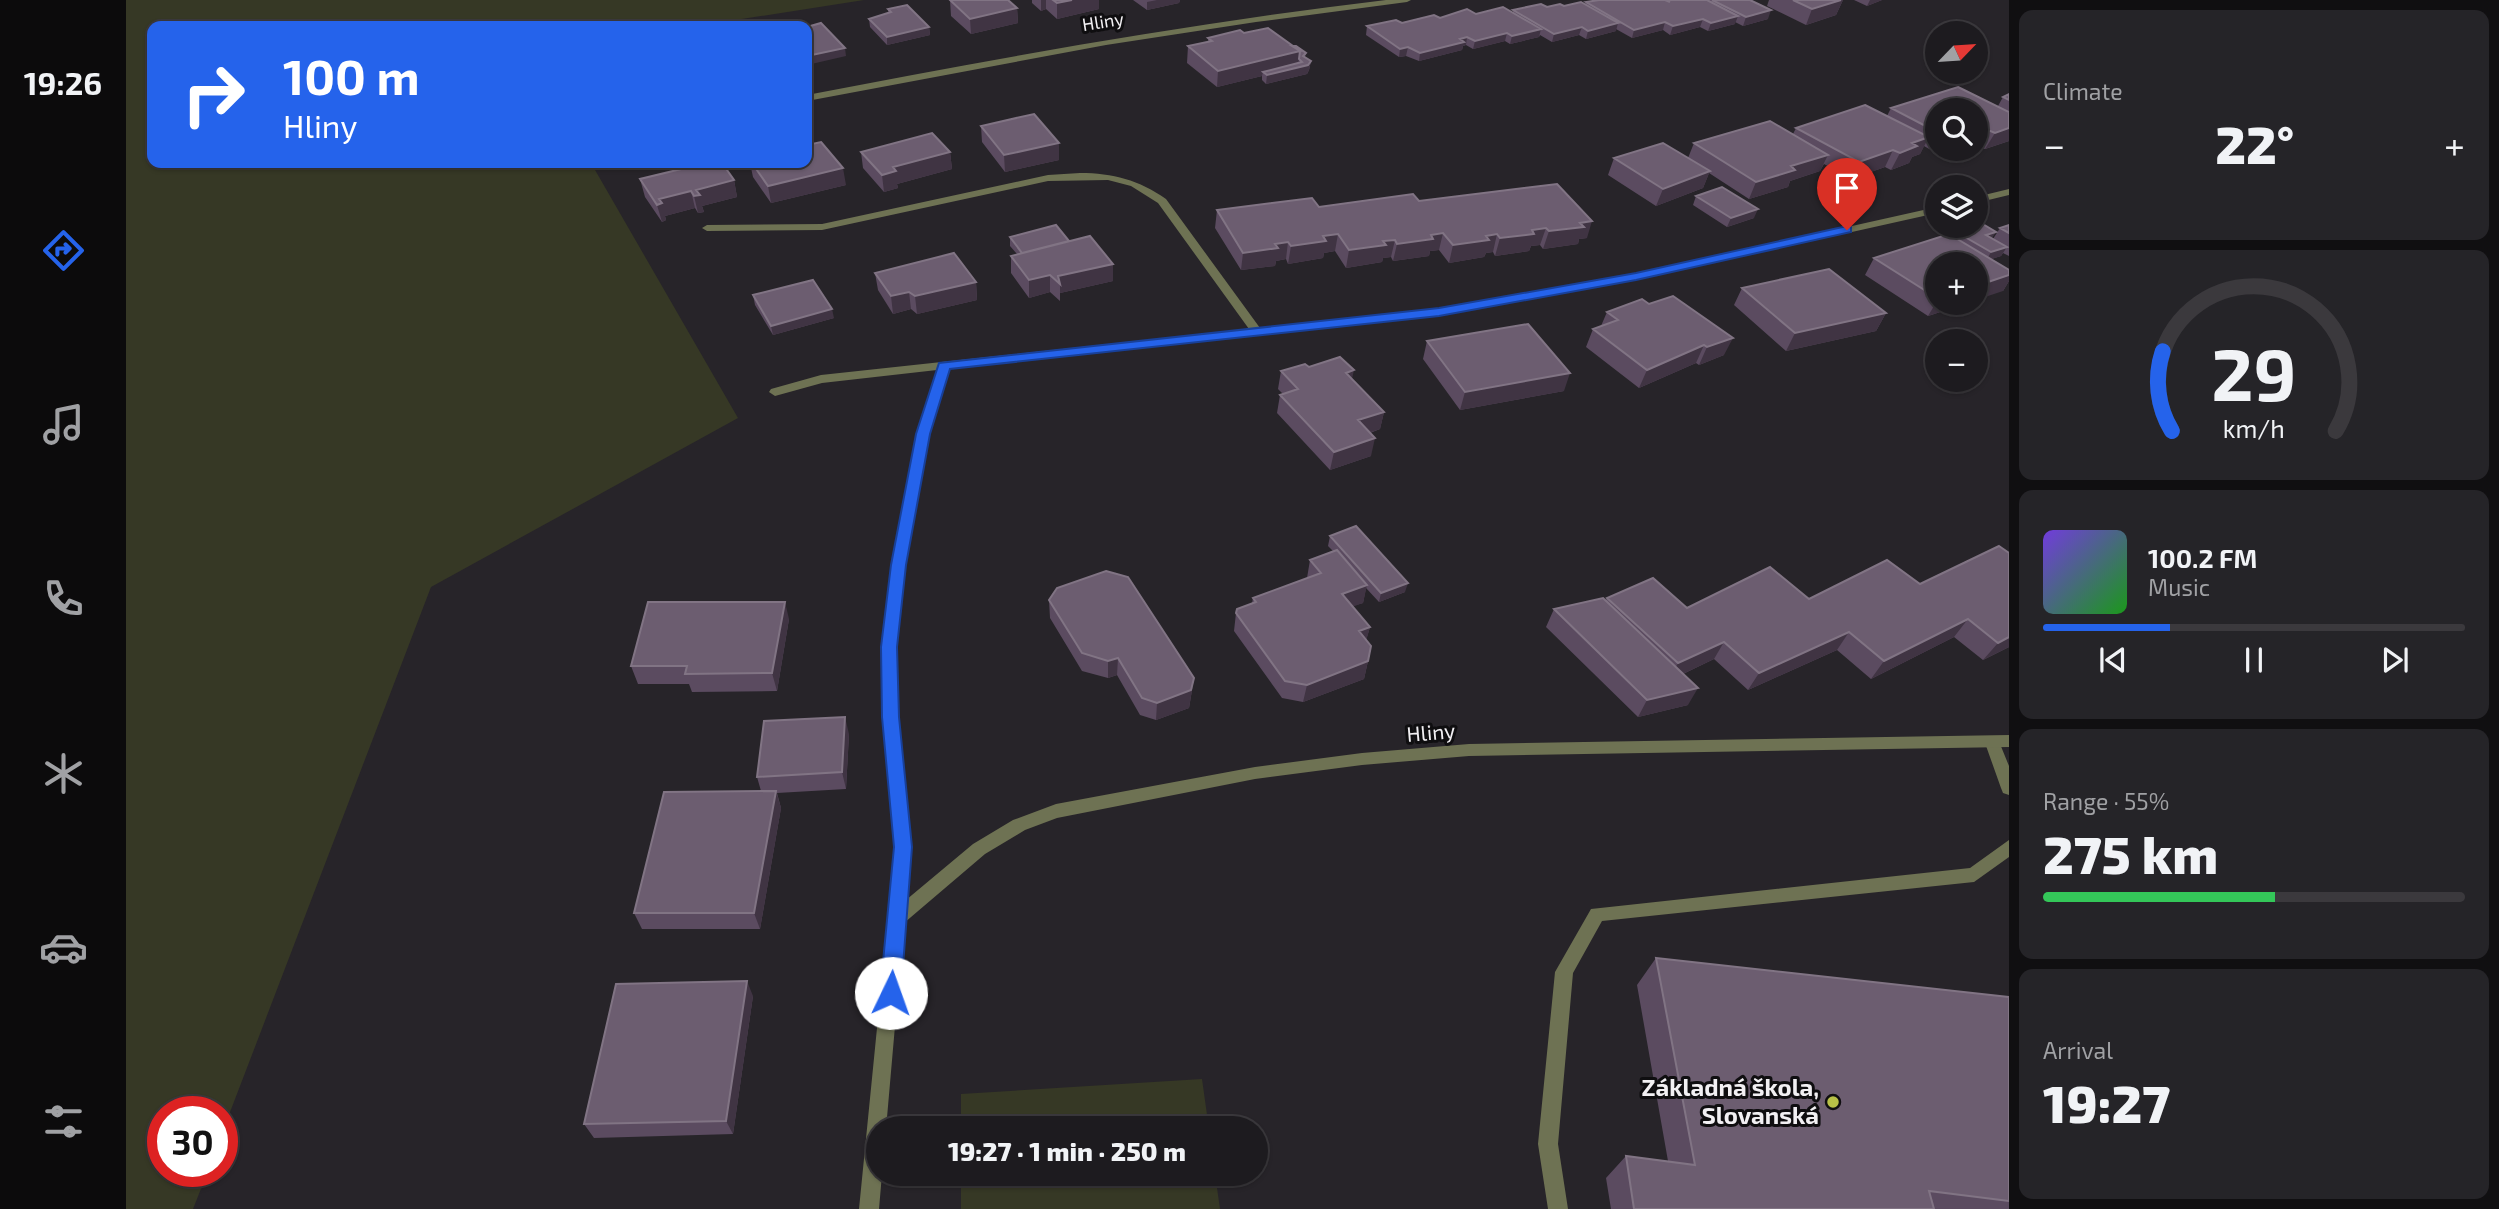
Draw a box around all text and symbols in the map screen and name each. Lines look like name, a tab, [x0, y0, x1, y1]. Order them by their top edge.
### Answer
street label: Hliny	[1080, 7, 1126, 35]
north arrow	[1925, 21, 1988, 84]
map controls	[1925, 21, 1988, 392]
text: 100 m	[283, 46, 420, 105]
icon: right	[168, 49, 259, 140]
text: 19:26	[24, 63, 102, 101]
text: Climate	[2043, 77, 2123, 105]
button: search	[1925, 98, 1988, 161]
text: Hliny	[283, 106, 357, 144]
text: 22°	[2215, 112, 2294, 174]
text: −	[2043, 121, 2065, 167]
text: +	[2444, 121, 2465, 167]
pin	[1817, 158, 1877, 230]
icon: arrive	[1828, 169, 1866, 207]
button: layers	[1925, 175, 1988, 238]
icon: directions	[39, 226, 88, 275]
button: +	[1925, 252, 1988, 315]
text: 29	[2211, 328, 2297, 416]
button: −	[1925, 329, 1988, 392]
icon: music	[39, 400, 88, 449]
text: km/h	[2223, 412, 2285, 442]
text: 100.2 FM	[2148, 542, 2257, 573]
text: Music	[2148, 573, 2210, 601]
icon: phone	[39, 574, 88, 623]
icon: previous	[2094, 641, 2132, 679]
icon: pause	[2235, 641, 2273, 679]
icon: next	[2376, 641, 2414, 679]
street label: Hliny	[1405, 717, 1456, 746]
icon: climate	[39, 749, 88, 798]
text: Range · 55%	[2043, 787, 2169, 815]
text: 275 km	[2043, 822, 2218, 884]
icon: car	[39, 923, 88, 972]
position arrow	[854, 956, 928, 1030]
text: Arrival	[2043, 1036, 2113, 1064]
text: 19:27	[2043, 1071, 2170, 1133]
place label: Základná škola, Slovanská	[1641, 1072, 1819, 1129]
marker: Základná škola, Slovanská	[1825, 1094, 1841, 1110]
speed limit sign: 30	[147, 1096, 238, 1187]
icon: filters	[39, 1097, 88, 1146]
text: 19:27 · 1 min · 250 m	[948, 1135, 1186, 1166]

